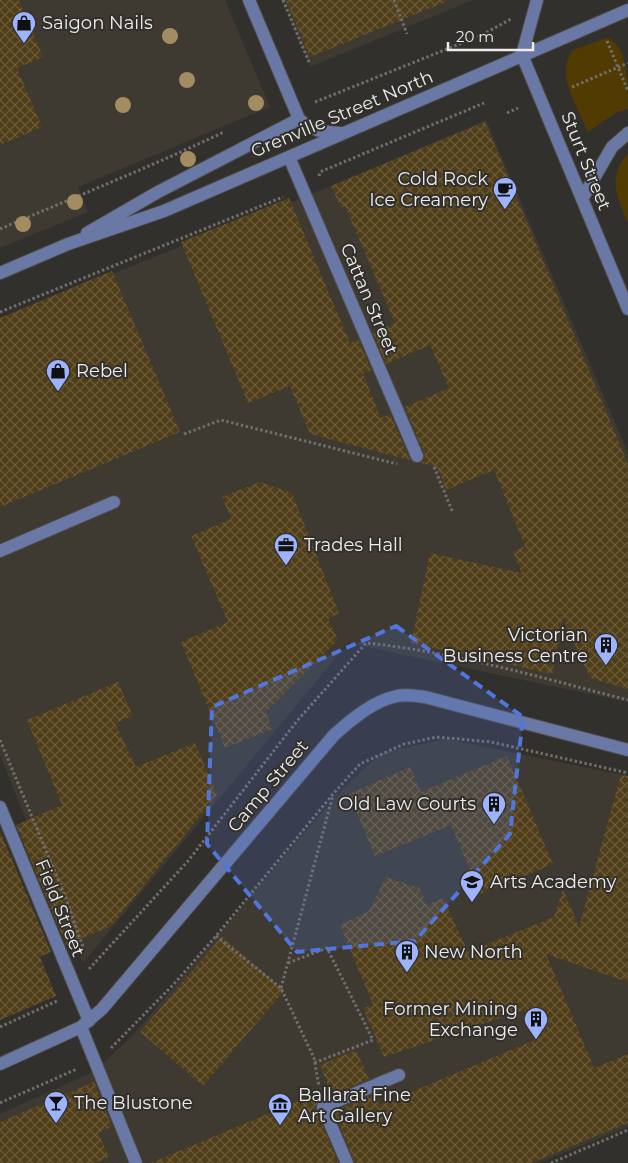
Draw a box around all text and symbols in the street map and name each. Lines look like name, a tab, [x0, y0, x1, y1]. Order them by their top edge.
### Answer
shop icon: Saigon Nails	[11, 10, 37, 44]
place label: Saigon Nails	[42, 12, 153, 34]
scale bar	[448, 20, 533, 52]
text: 20 m	[456, 27, 494, 46]
street label: Grenville Street North	[248, 66, 436, 162]
street label: Sturt Street	[556, 108, 616, 214]
place label: Cold Rock Ice Creamery	[369, 168, 488, 211]
cafe icon: Cold Rock Ice Creamery	[492, 176, 518, 210]
street label: Cattan Street	[336, 240, 402, 358]
shop icon: Rebel	[45, 358, 71, 392]
place label: Rebel	[76, 360, 128, 382]
office icon: Trades Hall	[273, 532, 299, 566]
place label: Trades Hall	[304, 534, 403, 556]
place label: Victorian Business Centre	[443, 624, 588, 667]
building icon: Victorian Business Centre	[593, 632, 619, 666]
street label: Camp Street	[223, 735, 313, 837]
building icon: Old Law Courts	[481, 791, 507, 825]
place label: Old Law Courts	[338, 793, 476, 815]
street label: Field Street	[30, 856, 90, 960]
school or university icon: Arts Academy	[459, 869, 485, 903]
place label: Arts Academy	[490, 871, 617, 893]
building icon: New North	[394, 939, 420, 973]
place label: New North	[424, 941, 523, 963]
place label: Former Mining Exchange	[383, 998, 518, 1041]
building icon: Former Mining Exchange	[523, 1006, 549, 1040]
place label: Ballarat Fine Art Gallery	[298, 1084, 411, 1127]
bar icon: The Blustone	[43, 1090, 69, 1124]
place label: The Blustone	[74, 1092, 193, 1114]
museum icon: Ballarat Fine Art Gallery	[267, 1092, 293, 1126]

